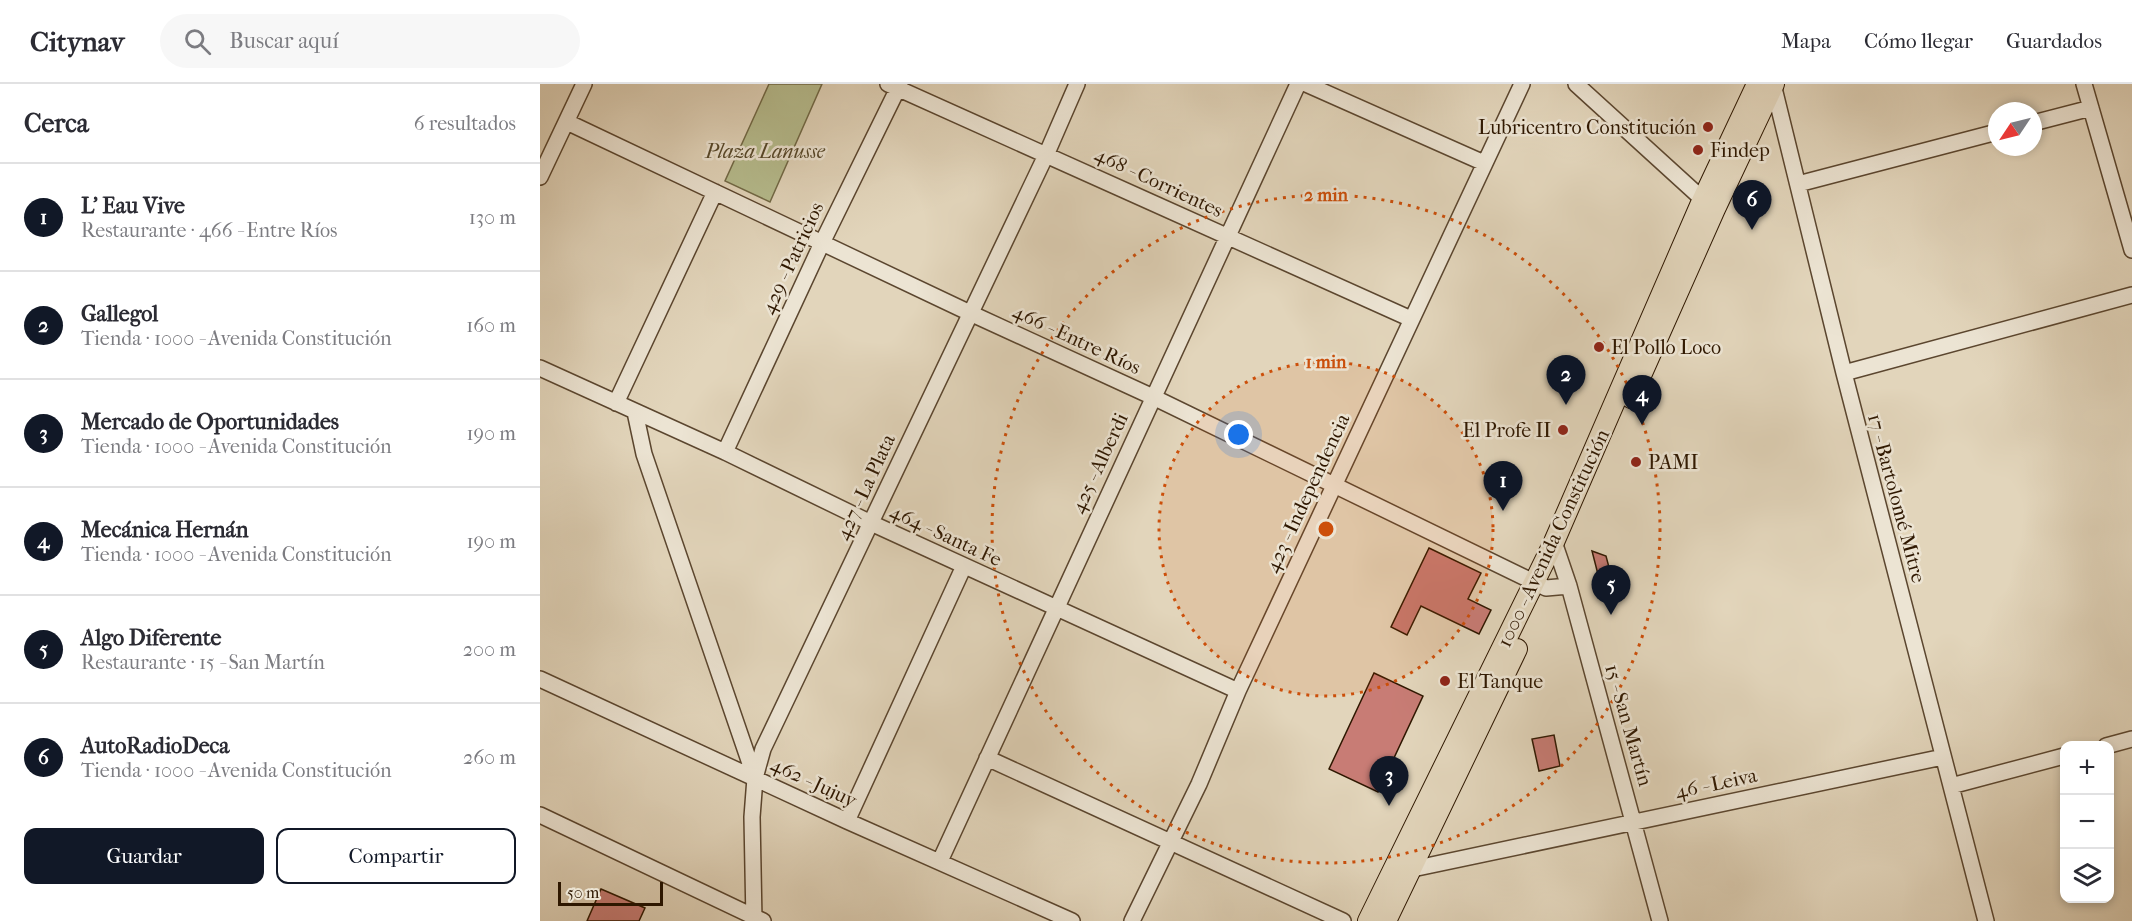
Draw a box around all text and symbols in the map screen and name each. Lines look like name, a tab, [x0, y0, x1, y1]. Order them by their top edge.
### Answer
search box	[160, 14, 580, 68]
text: Citynav	[30, 25, 124, 58]
icon: search	[181, 25, 214, 58]
text: Buscar aquí	[229, 28, 339, 54]
text: Mapa	[1781, 29, 1831, 53]
text: Cómo llegar	[1864, 29, 1973, 53]
text: Guardados	[2006, 29, 2102, 53]
north arrow	[1988, 102, 2042, 156]
text: Cerca	[24, 108, 89, 139]
text: 6 resultados	[414, 112, 516, 135]
place label: Lubricentro Constitución	[1478, 116, 1696, 139]
marker: Lubricentro Constitución	[1701, 120, 1715, 134]
place label: Findep	[1710, 139, 1770, 162]
park label: Plaza Lanusse	[704, 140, 826, 163]
street label: 468 - Corrientes	[1091, 143, 1226, 222]
marker: Findep	[1691, 143, 1705, 157]
pin: 6	[1732, 180, 1772, 230]
text: 2 min	[1304, 185, 1348, 206]
text: L' Eau Vive	[81, 193, 185, 219]
street label: 429 - Patricios	[756, 199, 828, 318]
text: 1	[40, 206, 47, 229]
text: 130 m	[469, 206, 516, 229]
text: Restaurante · 466 - Entre Ríos	[81, 219, 337, 242]
street label: 466 - Entre Ríos	[1009, 300, 1144, 379]
text: Gallegol	[81, 301, 158, 327]
text: 2	[38, 314, 49, 337]
text: 160 m	[466, 314, 516, 337]
text: Tienda · 1000 - Avenida Constitución	[81, 327, 392, 350]
place label: El Pollo Loco	[1611, 336, 1721, 359]
marker: El Pollo Loco	[1592, 340, 1606, 354]
text: 1 min	[1305, 352, 1347, 373]
pin: 2	[1546, 356, 1586, 405]
pin: 4	[1622, 376, 1662, 425]
text: Mercado de Oportunidades	[81, 409, 339, 435]
street label: 425 - Alberdi	[1066, 409, 1133, 517]
street label: 423 - Independencia	[1261, 409, 1355, 576]
street label: 17 - Bartolomé Mitre	[1863, 411, 1930, 585]
place label: El Profe II	[1462, 419, 1551, 442]
your location	[1224, 420, 1253, 449]
text: 3	[39, 422, 48, 445]
text: 190 m	[466, 422, 516, 445]
marker: El Profe II	[1556, 423, 1570, 437]
street label: 1000 - Avenida Constitución	[1492, 425, 1614, 651]
street label: 427 - La Plata	[831, 430, 900, 544]
text: Tienda · 1000 - Avenida Constitución	[81, 435, 392, 458]
place label: PAMI	[1648, 451, 1699, 474]
marker: PAMI	[1629, 455, 1643, 469]
pin: 1	[1484, 462, 1522, 511]
street label: 464 - Santa Fe	[886, 500, 1005, 571]
text: Mecánica Hernán	[81, 517, 248, 543]
centre of rings	[1316, 519, 1336, 539]
text: 4	[38, 530, 49, 553]
text: 190 m	[466, 530, 516, 553]
text: Tienda · 1000 - Avenida Constitución	[81, 543, 392, 566]
pin: 5	[1592, 566, 1630, 615]
text: Algo Diferente	[81, 625, 221, 651]
text: 5	[39, 638, 48, 661]
text: 200 m	[463, 638, 516, 661]
text: Restaurante · 15 - San Martín	[81, 651, 325, 674]
street label: 15 - San Martín	[1600, 662, 1657, 789]
place label: El Tanque	[1457, 670, 1543, 693]
marker: El Tanque	[1438, 674, 1452, 688]
text: AutoRadioDeca	[81, 733, 229, 759]
map controls	[2060, 741, 2114, 903]
button: +	[2060, 741, 2114, 795]
text: 6	[38, 746, 49, 769]
text: 260 m	[463, 746, 516, 769]
street label: 462 - Jujuy	[767, 753, 862, 813]
pin: 3	[1370, 756, 1408, 806]
text: Tienda · 1000 - Avenida Constitución	[81, 759, 392, 782]
street label: 46 - Leiva	[1673, 763, 1760, 803]
button: −	[2060, 795, 2114, 849]
button: Guardar	[24, 828, 264, 884]
button: Compartir	[276, 828, 516, 884]
button: layers	[2060, 849, 2114, 903]
scale bar	[558, 879, 663, 906]
text: 50 m	[567, 883, 599, 902]

